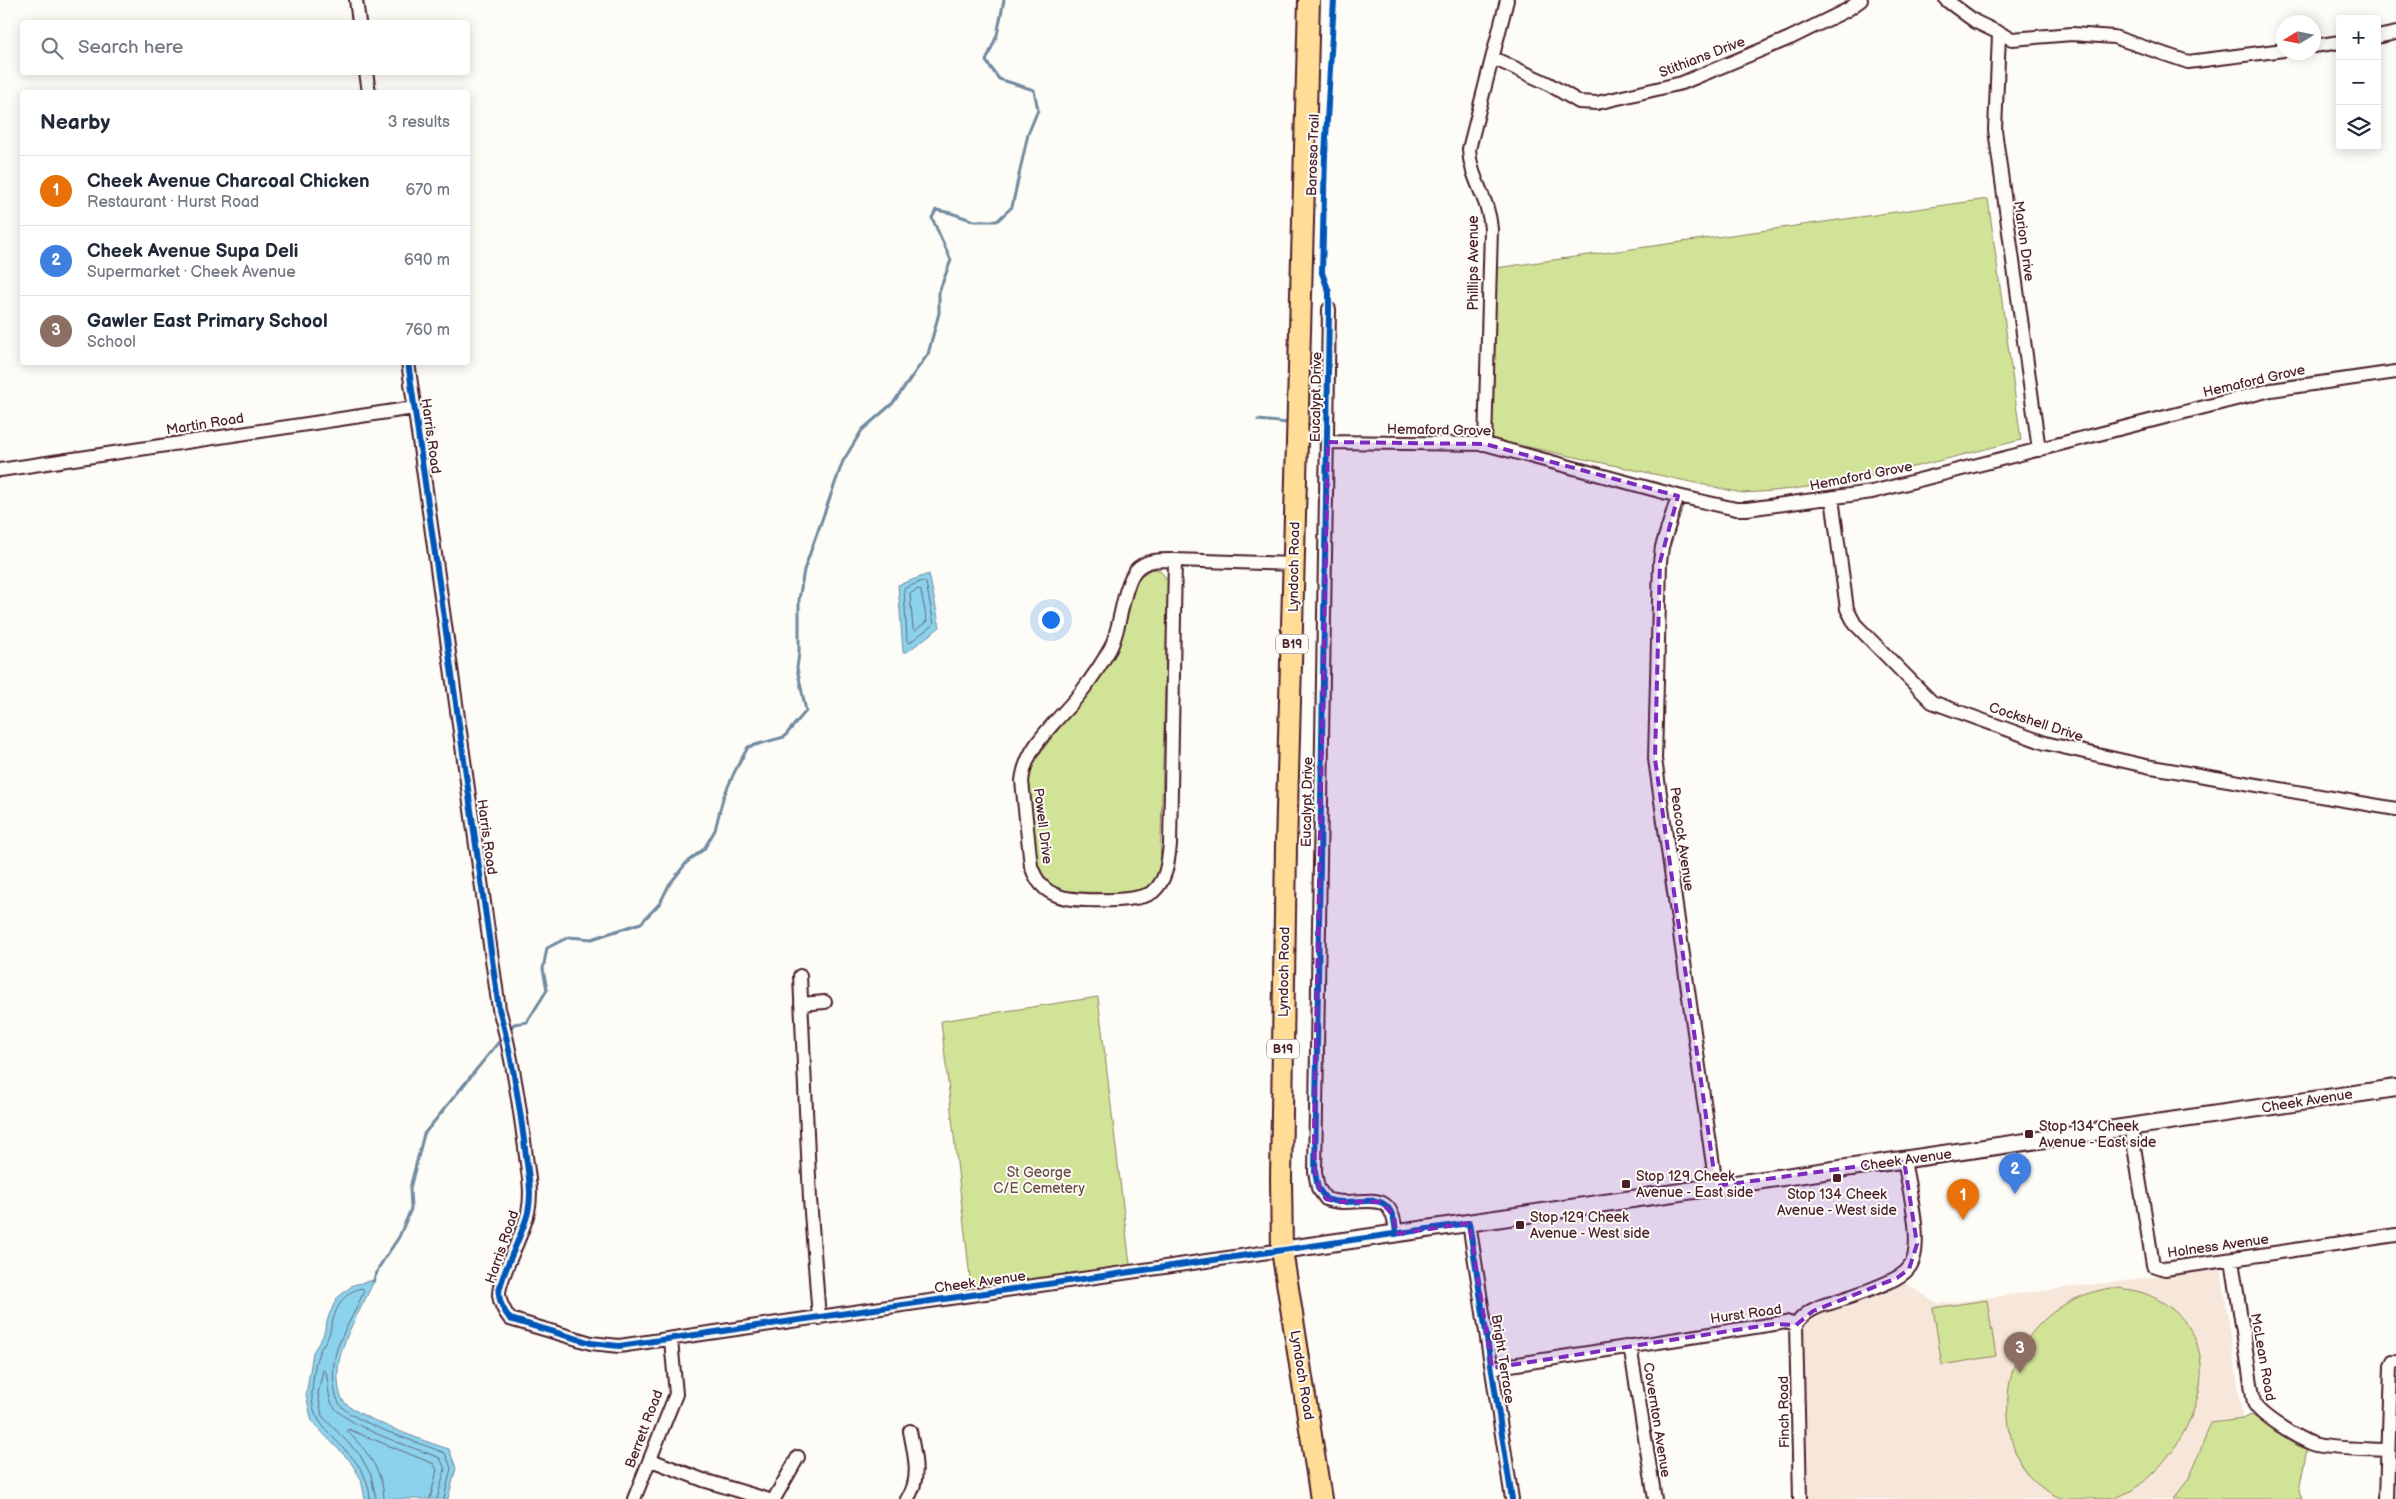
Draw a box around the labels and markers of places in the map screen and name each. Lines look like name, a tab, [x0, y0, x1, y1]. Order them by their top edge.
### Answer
place label: Stop 134 Cheek Avenue - East side	[2039, 1118, 2156, 1151]
marker: Stop 134 Cheek Avenue - East side	[2023, 1128, 2035, 1140]
pin: 2	[1999, 1153, 2031, 1194]
place label: Stop 129 Cheek Avenue - East side	[1636, 1168, 1753, 1201]
marker: Stop 134 Cheek Avenue - West side	[1831, 1172, 1843, 1184]
marker: Stop 129 Cheek Avenue - East side	[1620, 1178, 1632, 1190]
pin: 1	[1947, 1179, 1979, 1220]
place label: Stop 134 Cheek Avenue - West side	[1777, 1186, 1897, 1219]
place label: Stop 129 Cheek Avenue - West side	[1530, 1209, 1650, 1242]
marker: Stop 129 Cheek Avenue - West side	[1514, 1219, 1526, 1231]
pin: 3	[2004, 1332, 2036, 1373]

